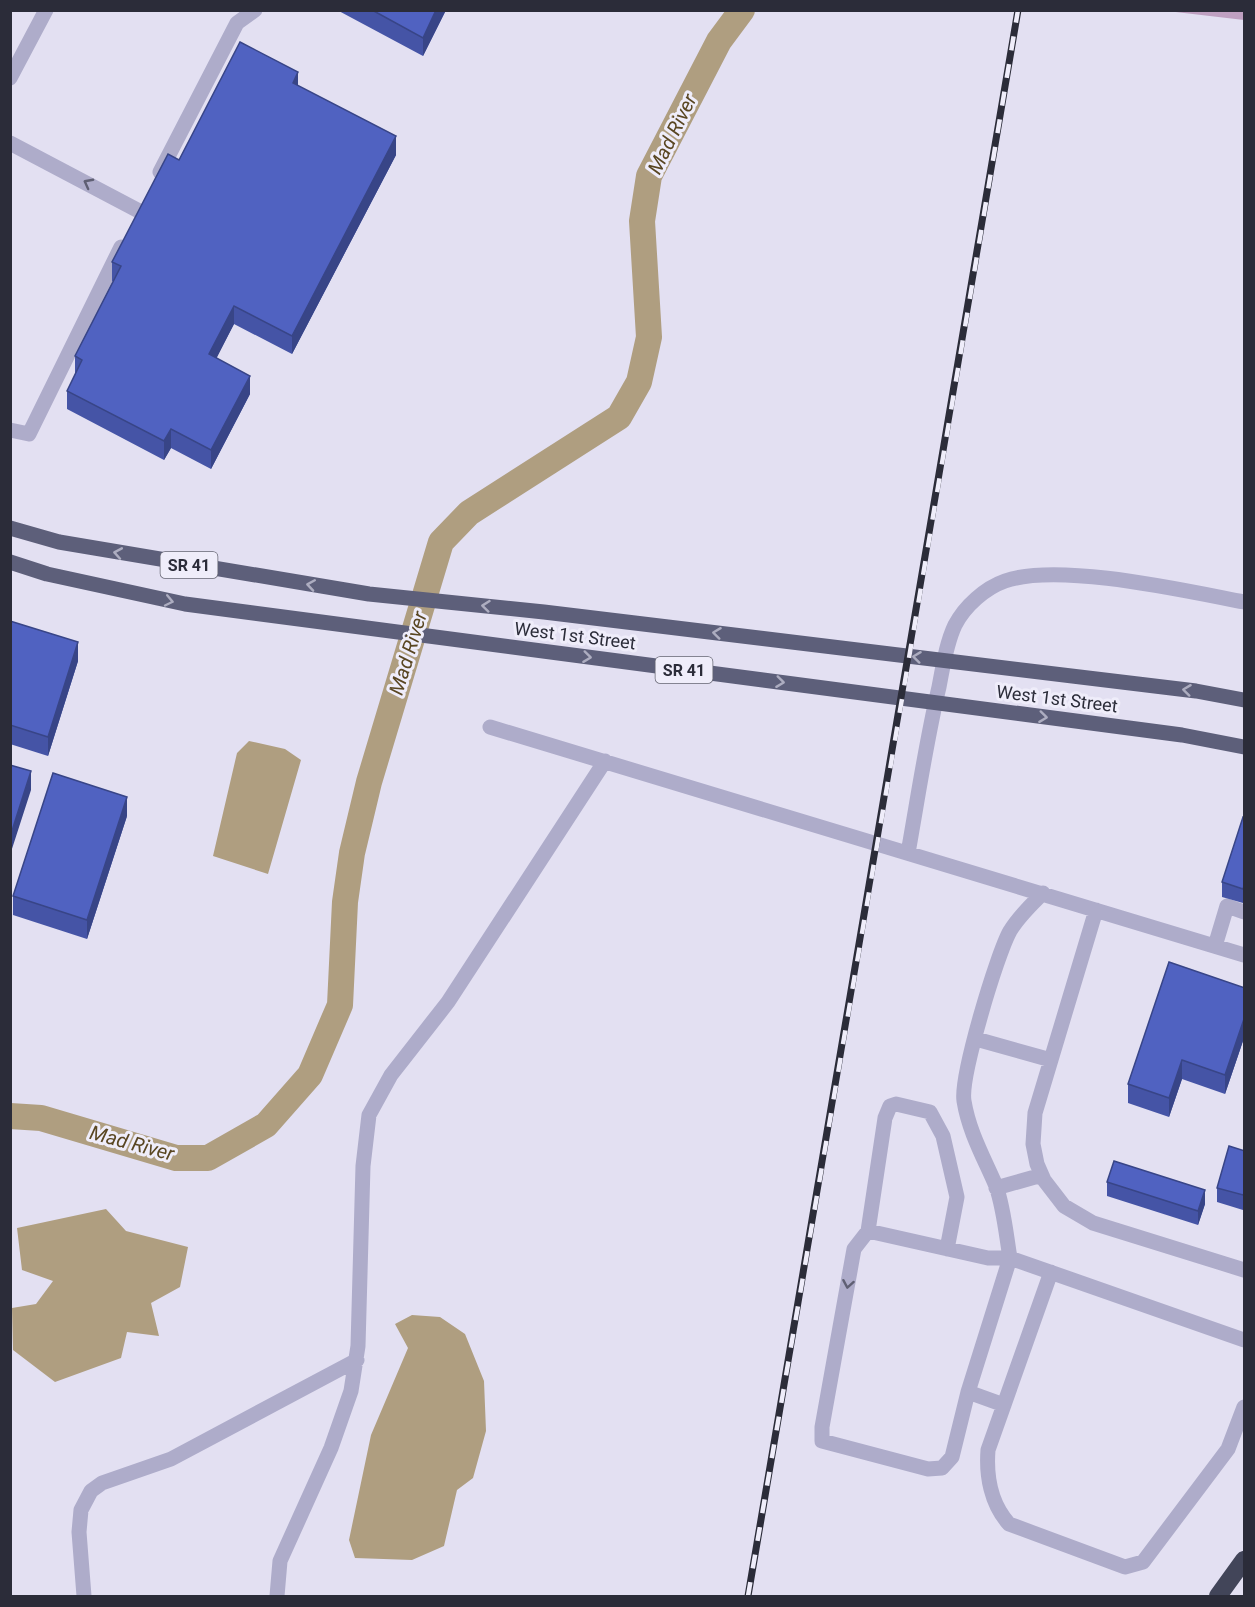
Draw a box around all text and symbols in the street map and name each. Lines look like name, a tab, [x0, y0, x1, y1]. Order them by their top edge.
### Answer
water label: Mad River	[642, 89, 702, 178]
one-way arrow	[83, 179, 94, 191]
one-way arrow	[114, 547, 123, 559]
road number: SR 41	[160, 552, 218, 578]
one-way arrow	[306, 579, 315, 591]
one-way arrow	[164, 594, 174, 607]
one-way arrow	[481, 600, 490, 613]
water label: Mad River	[384, 607, 432, 698]
street label: West 1st Street	[513, 618, 637, 653]
one-way arrow	[712, 627, 721, 639]
one-way arrow	[582, 651, 591, 663]
one-way arrow	[912, 651, 921, 664]
road number: SR 41	[656, 657, 712, 683]
one-way arrow	[776, 675, 785, 688]
street label: West 1st Street	[995, 681, 1119, 716]
one-way arrow	[1182, 684, 1191, 697]
one-way arrow	[1039, 710, 1048, 723]
water label: Mad River	[87, 1120, 178, 1166]
one-way arrow	[842, 1279, 854, 1288]

